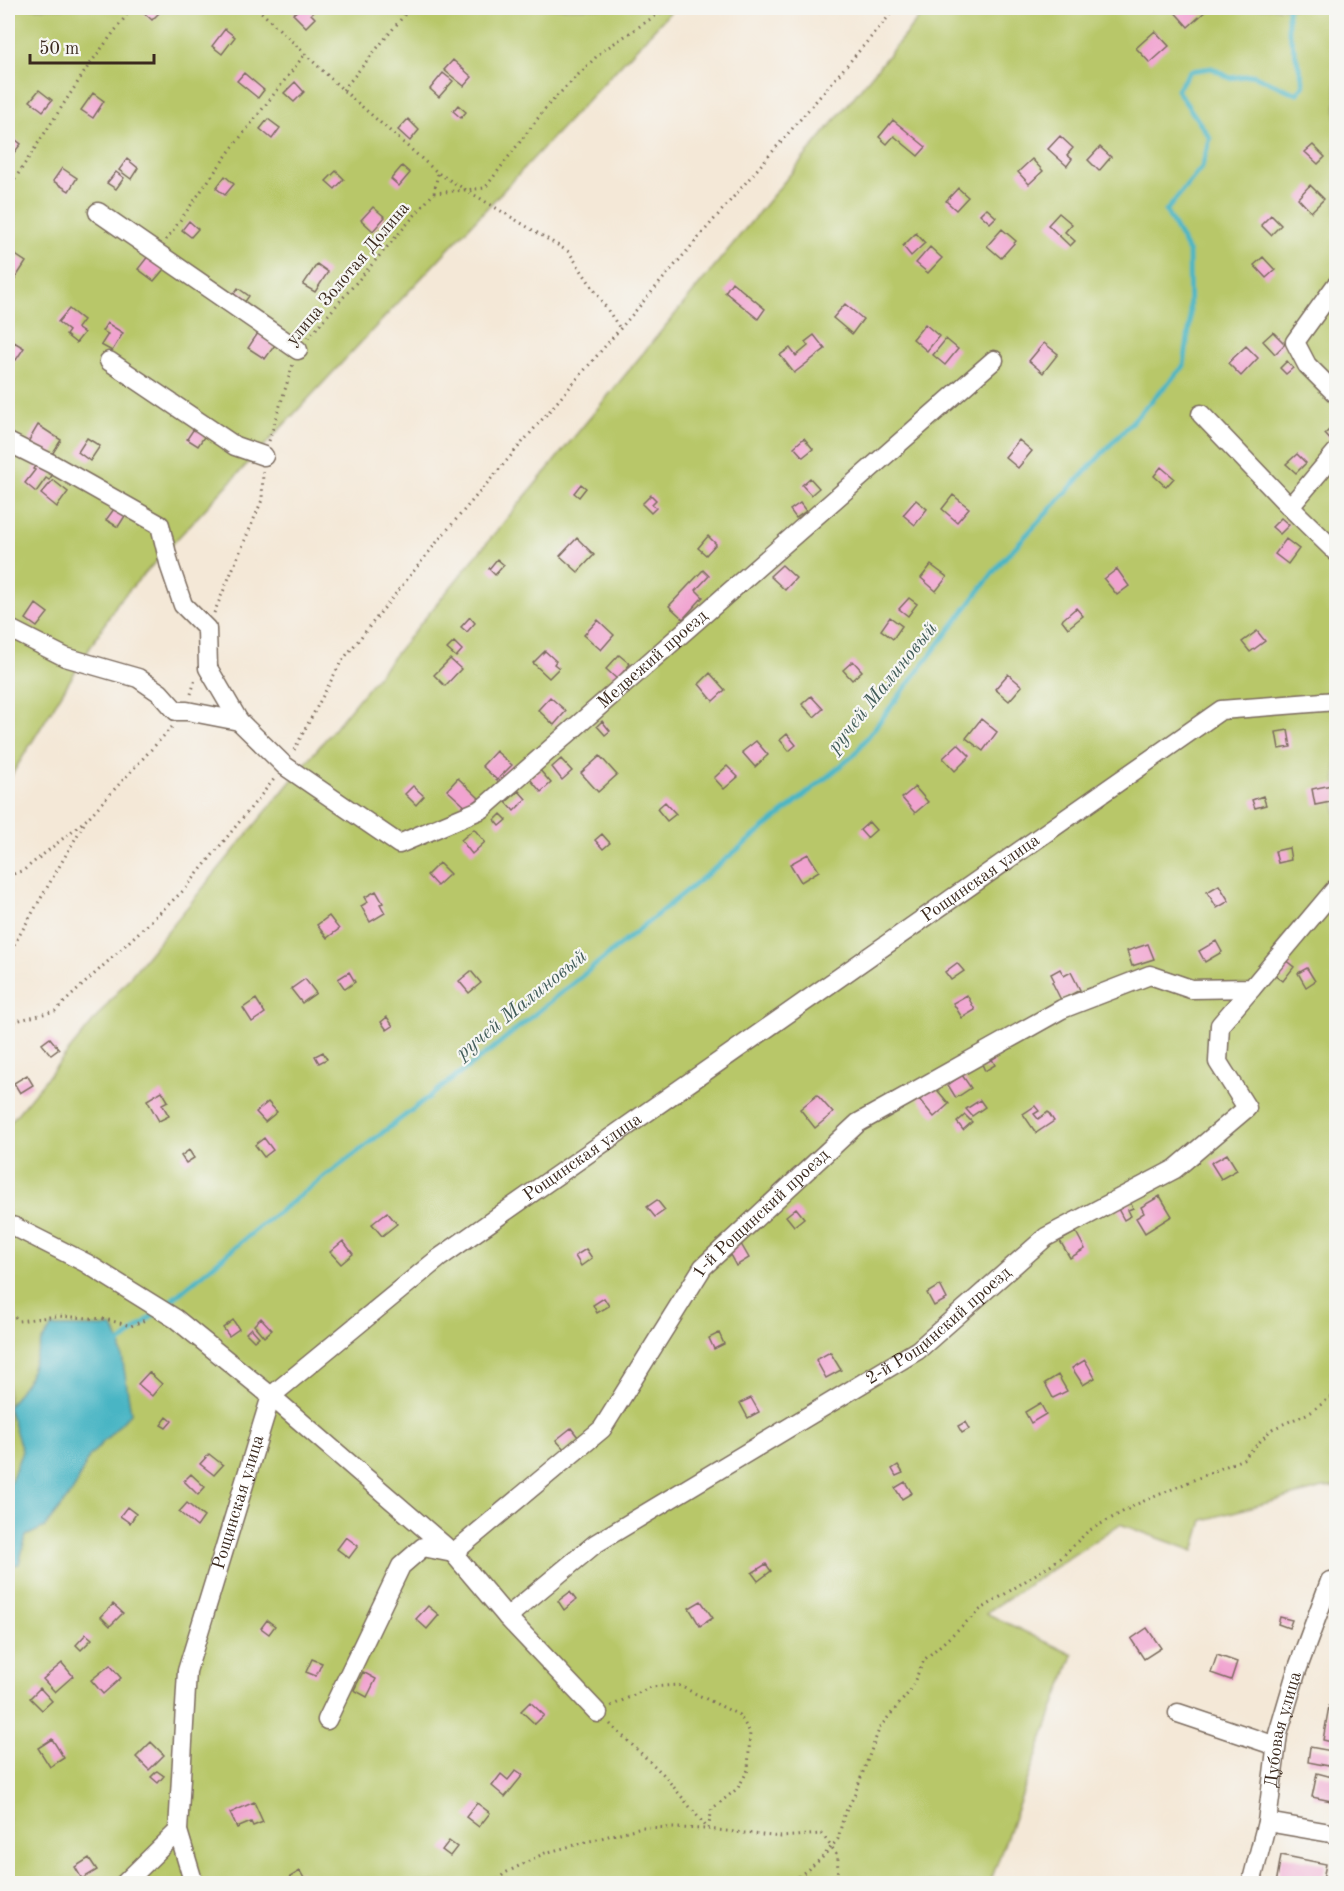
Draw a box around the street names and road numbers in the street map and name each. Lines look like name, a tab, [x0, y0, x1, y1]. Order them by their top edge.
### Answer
street label: улица Золотая Долина	[283, 199, 413, 349]
street label: Медвежий проезд	[594, 607, 711, 712]
street label: Рощинская улица	[918, 831, 1043, 926]
street label: Рощинская улица	[520, 1110, 645, 1205]
street label: 1-й Рощинский проезд	[689, 1146, 833, 1281]
street label: 2-й Рощинский проезд	[863, 1263, 1015, 1388]
street label: Рощинская улица	[210, 1433, 268, 1572]
street label: Дубовая улица	[1262, 1669, 1305, 1789]

